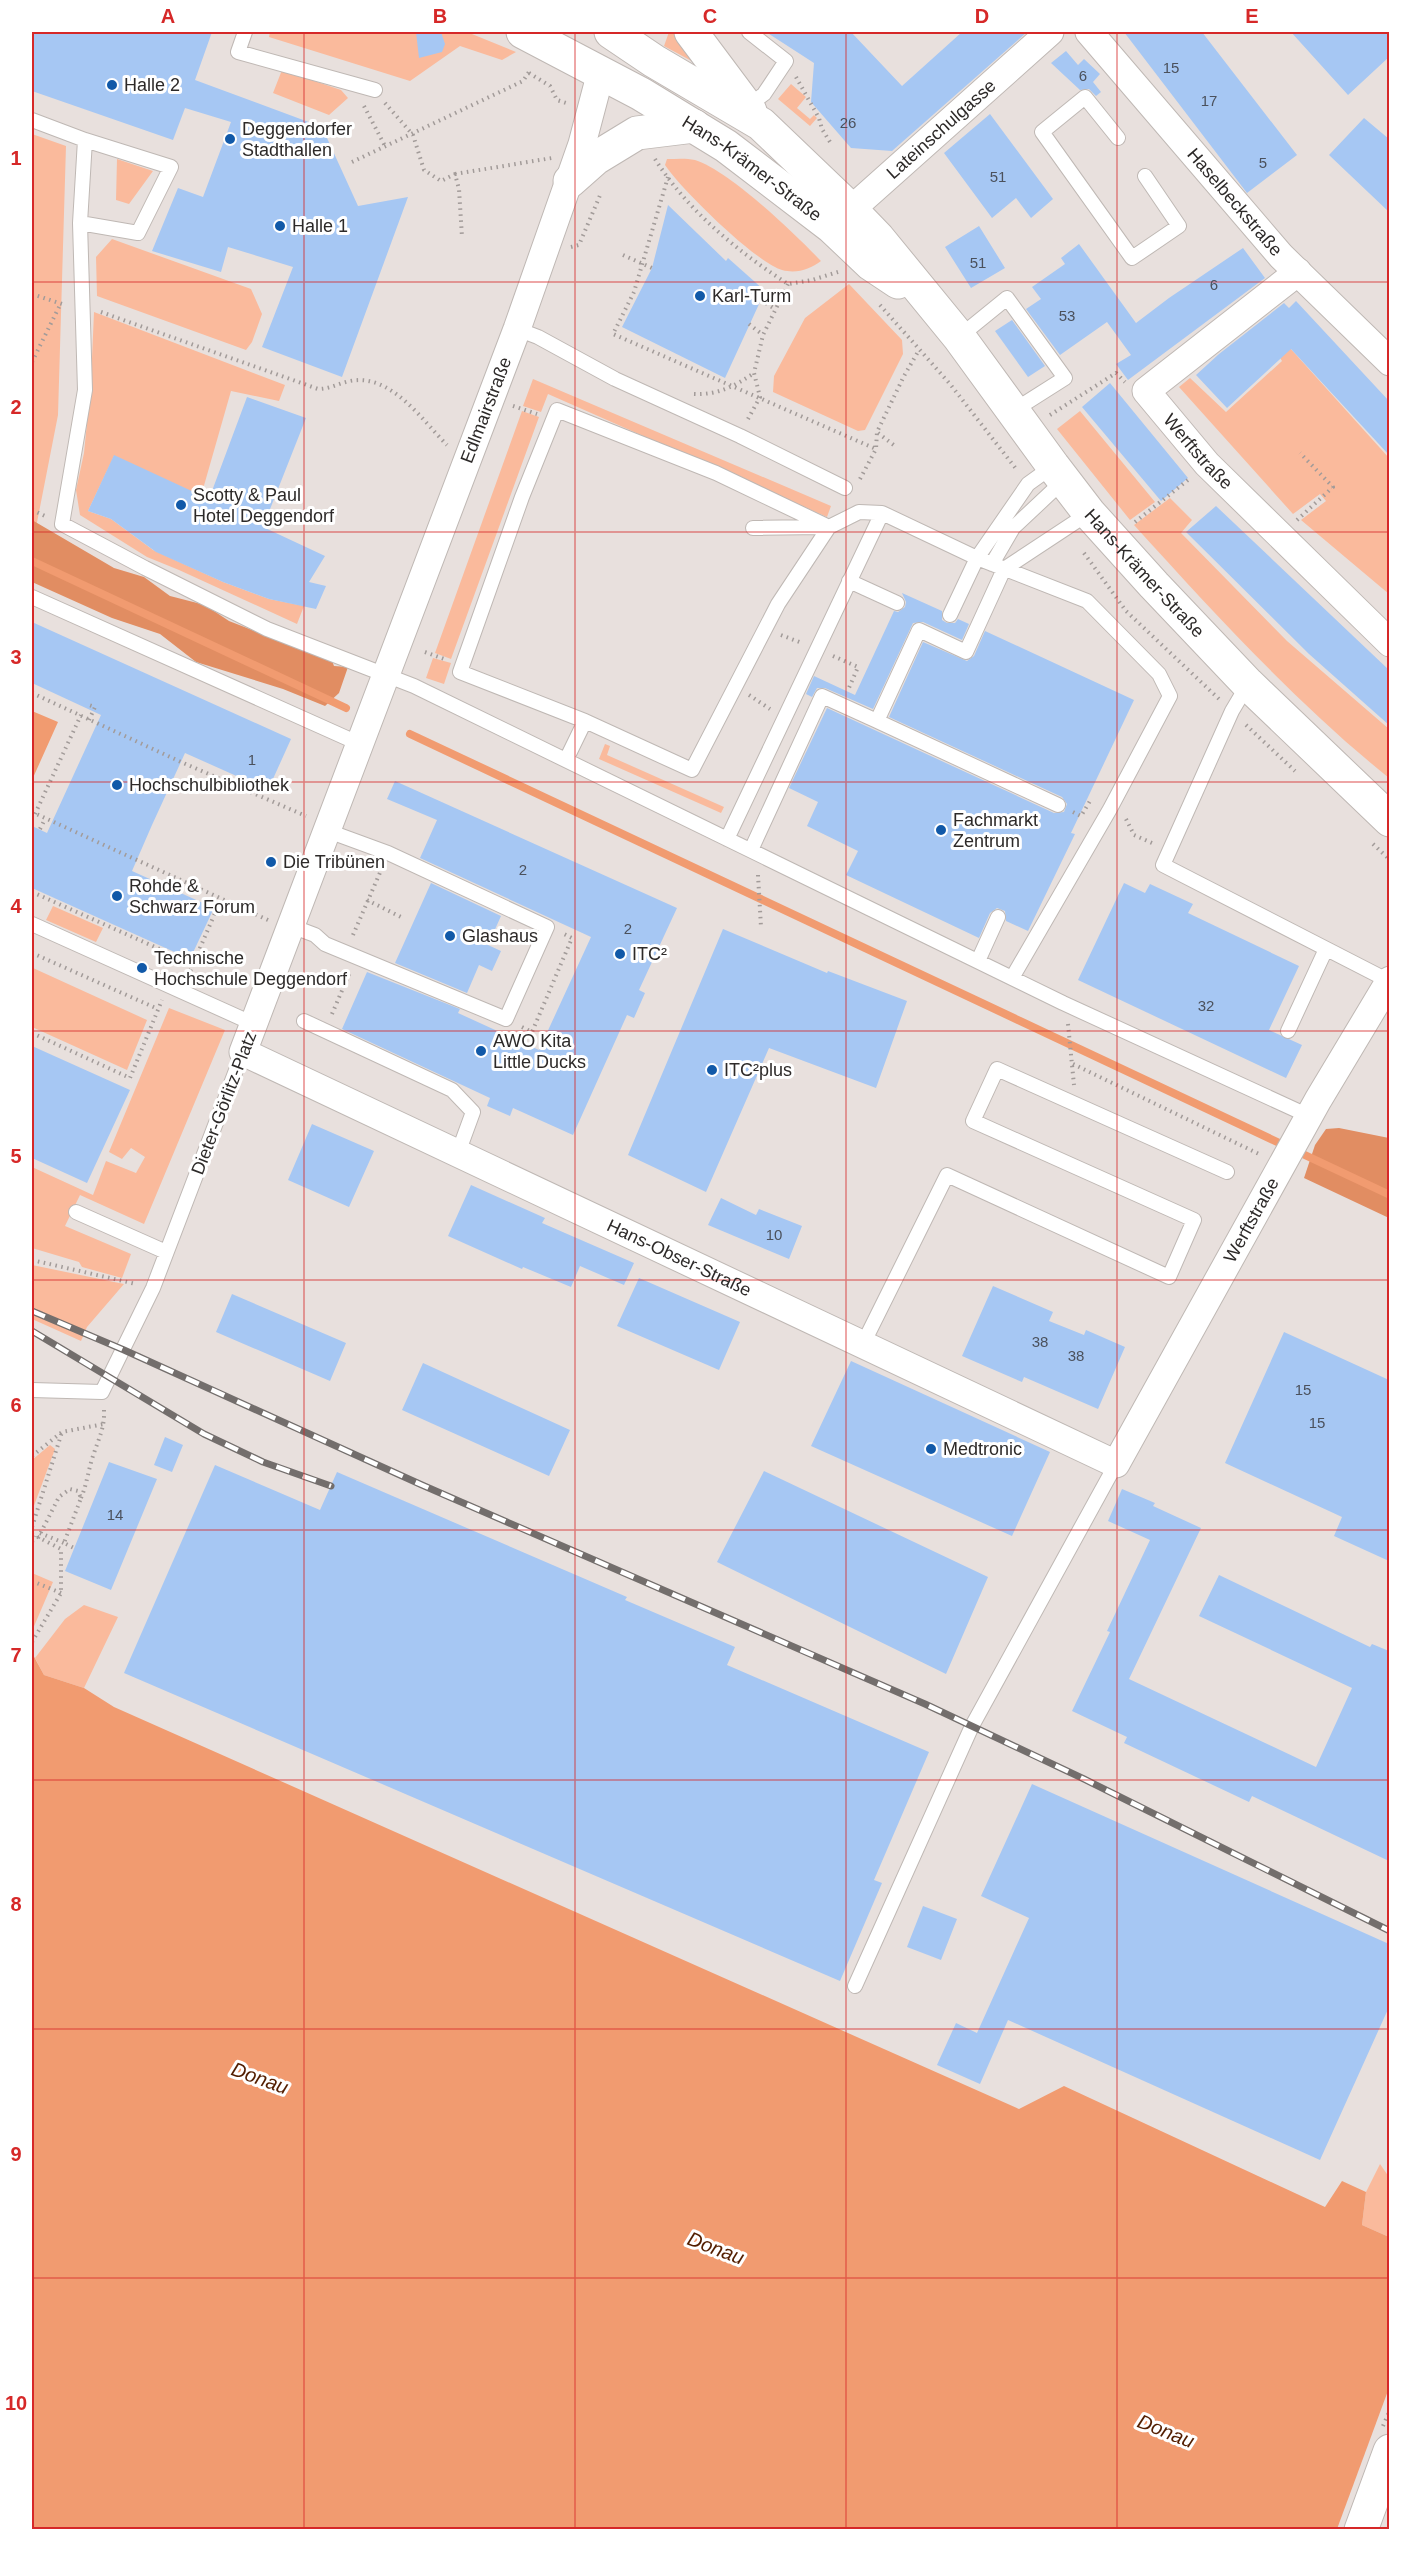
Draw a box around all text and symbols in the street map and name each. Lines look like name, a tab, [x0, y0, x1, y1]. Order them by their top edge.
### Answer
text: A	[161, 5, 175, 27]
text: B	[433, 5, 447, 27]
text: C	[703, 5, 717, 27]
text: D	[975, 5, 989, 27]
text: E	[1245, 5, 1259, 27]
house number: 15	[1163, 59, 1179, 76]
house number: 6	[1079, 67, 1087, 84]
place label: Halle 2	[124, 75, 180, 95]
street label: Lateinschulgasse	[883, 75, 1000, 183]
marker: Halle 2	[105, 78, 119, 92]
house number: 17	[1201, 92, 1217, 109]
street label: Hans-Krämer-Straße	[679, 112, 826, 225]
house number: 26	[840, 114, 856, 131]
place label: Deggendorfer Stadthallen	[242, 119, 352, 160]
marker: Deggendorfer Stadthallen	[223, 132, 237, 146]
street label: Haselbeckstraße	[1183, 144, 1286, 260]
text: 1	[10, 147, 22, 169]
house number: 5	[1259, 154, 1267, 171]
house number: 51	[990, 168, 1006, 185]
place label: Halle 1	[292, 216, 348, 236]
marker: Halle 1	[273, 219, 287, 233]
house number: 51	[970, 254, 986, 271]
house number: 6	[1210, 276, 1218, 293]
place label: Karl-Turm	[712, 286, 791, 306]
marker: Karl-Turm	[693, 289, 707, 303]
house number: 53	[1059, 307, 1075, 324]
street label: Edlmairstraße	[457, 354, 515, 466]
text: 2	[10, 396, 22, 418]
street label: Werftstraße	[1160, 410, 1237, 493]
place label: Scotty & Paul Hotel Deggendorf	[193, 485, 335, 526]
marker: Scotty & Paul Hotel Deggendorf	[174, 498, 188, 512]
street label: Hans-Krämer-Straße	[1080, 505, 1208, 642]
text: 3	[10, 646, 22, 668]
house number: 1	[248, 751, 256, 768]
place label: Hochschulbibliothek	[129, 775, 290, 795]
marker: Hochschulbibliothek	[110, 778, 124, 792]
place label: Fachmarkt Zentrum	[953, 810, 1038, 851]
marker: Fachmarkt Zentrum	[934, 823, 948, 837]
place label: Die Tribünen	[283, 852, 385, 872]
marker: Die Tribünen	[264, 855, 278, 869]
house number: 2	[519, 861, 527, 878]
place label: Rohde & Schwarz Forum	[129, 876, 255, 917]
marker: Rohde & Schwarz Forum	[110, 889, 124, 903]
text: 4	[10, 895, 22, 917]
house number: 2	[624, 920, 632, 937]
place label: Glashaus	[462, 926, 538, 946]
marker: Glashaus	[443, 929, 457, 943]
place label: ITC²	[632, 944, 667, 964]
marker: ITC²	[613, 947, 627, 961]
place label: Technische Hochschule Deggendorf	[154, 948, 348, 989]
marker: Technische Hochschule Deggendorf	[135, 961, 149, 975]
house number: 32	[1198, 997, 1214, 1014]
street label: Dieter-Görlitz-Platz	[187, 1028, 261, 1178]
place label: AWO Kita Little Ducks	[493, 1031, 586, 1072]
marker: AWO Kita Little Ducks	[474, 1044, 488, 1058]
place label: ITC²plus	[724, 1060, 792, 1080]
marker: ITC²plus	[705, 1063, 719, 1077]
text: 5	[10, 1145, 22, 1167]
street label: Werftstraße	[1220, 1174, 1283, 1266]
street label: Hans-Obser-Straße	[604, 1215, 754, 1300]
house number: 10	[766, 1226, 782, 1243]
house number: 38	[1032, 1333, 1048, 1350]
house number: 38	[1068, 1347, 1084, 1364]
house number: 15	[1295, 1381, 1311, 1398]
text: 6	[10, 1394, 22, 1416]
house number: 15	[1309, 1414, 1325, 1431]
place label: Medtronic	[943, 1439, 1022, 1459]
marker: Medtronic	[924, 1442, 938, 1456]
house number: 14	[107, 1506, 123, 1523]
text: 7	[10, 1644, 22, 1666]
text: 8	[10, 1893, 22, 1915]
water label: Donau	[229, 2058, 291, 2098]
text: 9	[10, 2143, 22, 2165]
water label: Donau	[685, 2227, 747, 2269]
text: 10	[5, 2392, 27, 2414]
water label: Donau	[1135, 2410, 1197, 2452]

